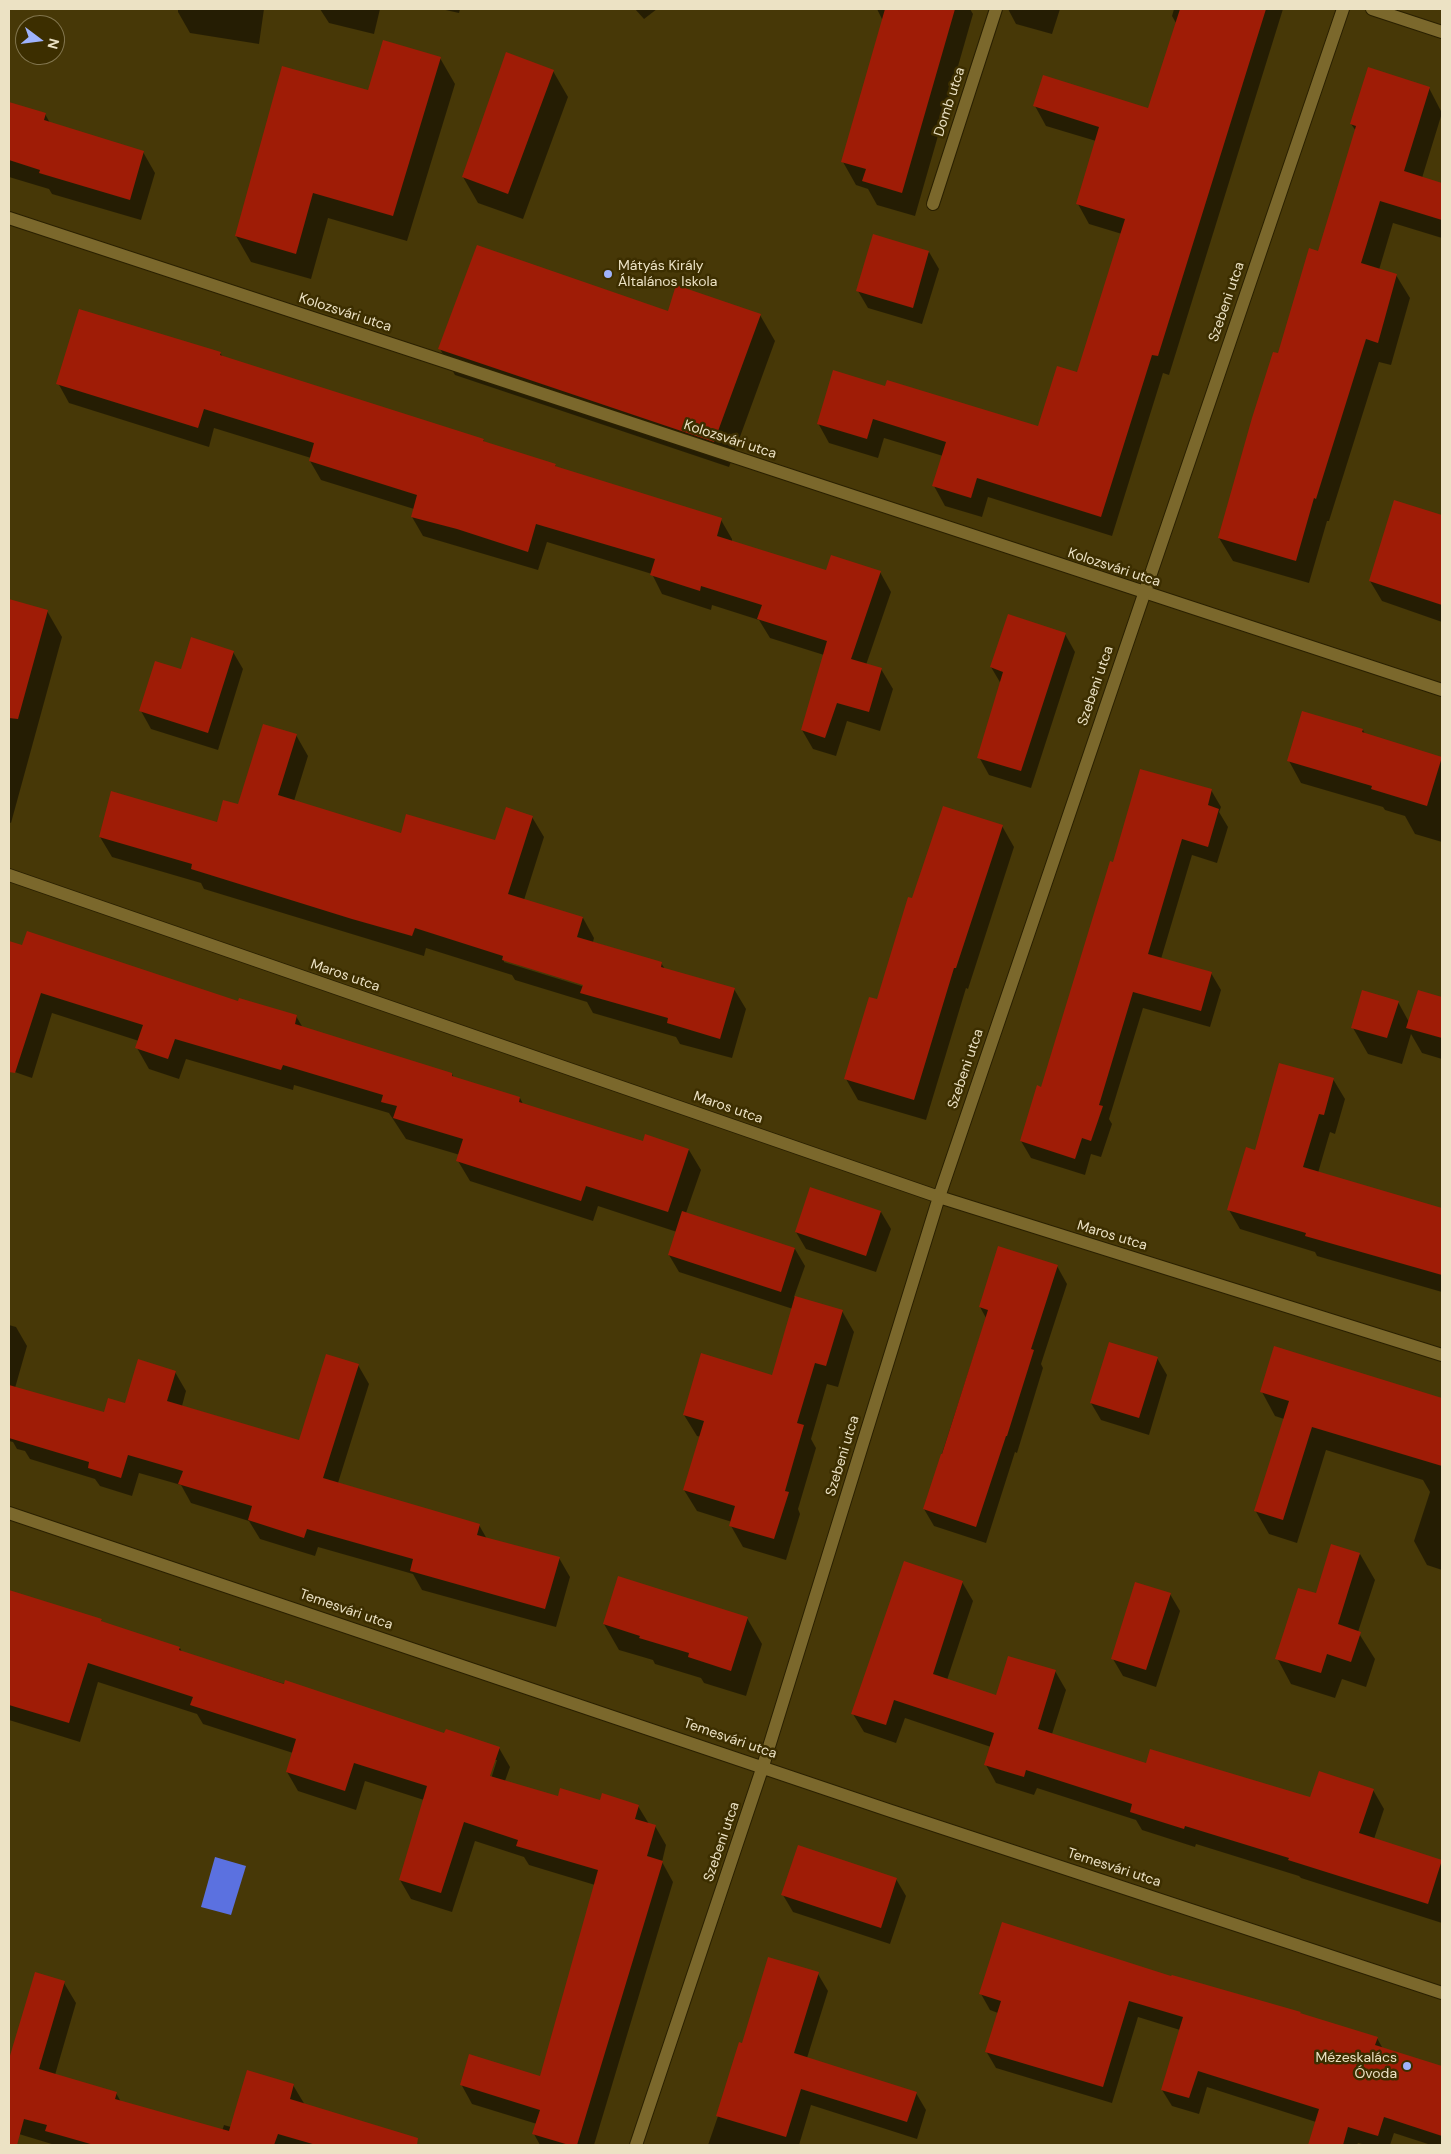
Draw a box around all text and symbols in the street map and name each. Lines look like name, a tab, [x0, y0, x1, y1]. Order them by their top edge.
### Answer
north arrow	[15, 15, 65, 65]
text: N	[44, 36, 64, 51]
street label: Domb utca	[931, 65, 969, 139]
place label: Mátyás Király Általános Iskola	[618, 258, 717, 290]
street label: Szebeni utca	[1206, 260, 1248, 344]
marker: Mátyás Király Általános Iskola	[602, 268, 614, 280]
street label: Kolozsvári utca	[297, 290, 393, 336]
street label: Kolozsvári utca	[682, 417, 778, 463]
street label: Kolozsvári utca	[1066, 545, 1162, 591]
street label: Szebeni utca	[1075, 644, 1117, 728]
street label: Maros utca	[308, 956, 382, 996]
street label: Szebeni utca	[945, 1027, 987, 1111]
street label: Maros utca	[691, 1088, 765, 1128]
street label: Maros utca	[1075, 1217, 1149, 1255]
street label: Szebeni utca	[823, 1414, 863, 1498]
street label: Temesvári utca	[297, 1586, 395, 1634]
street label: Temesvári utca	[681, 1715, 779, 1763]
street label: Szebeni utca	[701, 1800, 743, 1884]
street label: Temesvári utca	[1065, 1845, 1163, 1891]
place label: Mézeskalács Óvoda	[1315, 2050, 1397, 2082]
marker: Mézeskalács Óvoda	[1401, 2060, 1413, 2072]

